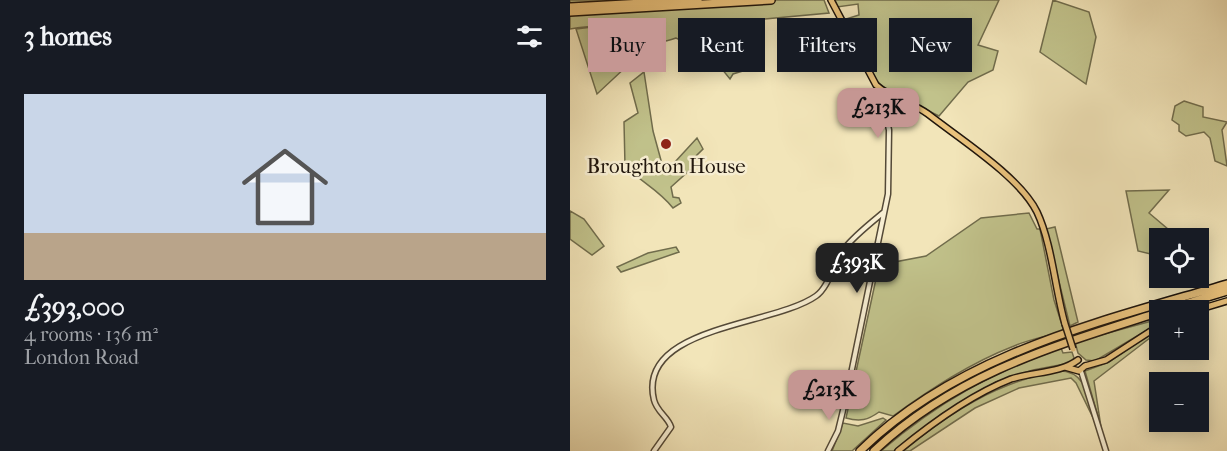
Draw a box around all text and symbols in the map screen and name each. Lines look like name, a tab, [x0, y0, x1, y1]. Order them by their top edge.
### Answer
chip: Buy	[588, 18, 666, 72]
chip: Rent	[678, 18, 765, 72]
chip: Filters	[777, 18, 877, 72]
chip: New	[889, 18, 972, 72]
icon: filters	[513, 20, 546, 53]
text: 3 homes	[24, 21, 112, 52]
pin: £213K	[836, 88, 920, 139]
text: £213K	[851, 96, 905, 119]
icon: home	[231, 133, 339, 241]
marker: Broughton House	[659, 137, 673, 151]
place label: Broughton House	[586, 154, 746, 178]
map controls	[1149, 228, 1209, 432]
button: locate	[1149, 228, 1209, 288]
pin: £393K	[815, 243, 899, 294]
text: £393K	[830, 251, 884, 274]
text: £393,000	[24, 292, 125, 323]
button: +	[1149, 300, 1209, 360]
text: 4 rooms · 136 m²	[24, 323, 158, 346]
text: London Road	[24, 346, 139, 369]
pin: £213K	[787, 370, 871, 421]
button: −	[1149, 372, 1209, 432]
text: £213K	[802, 378, 856, 401]

